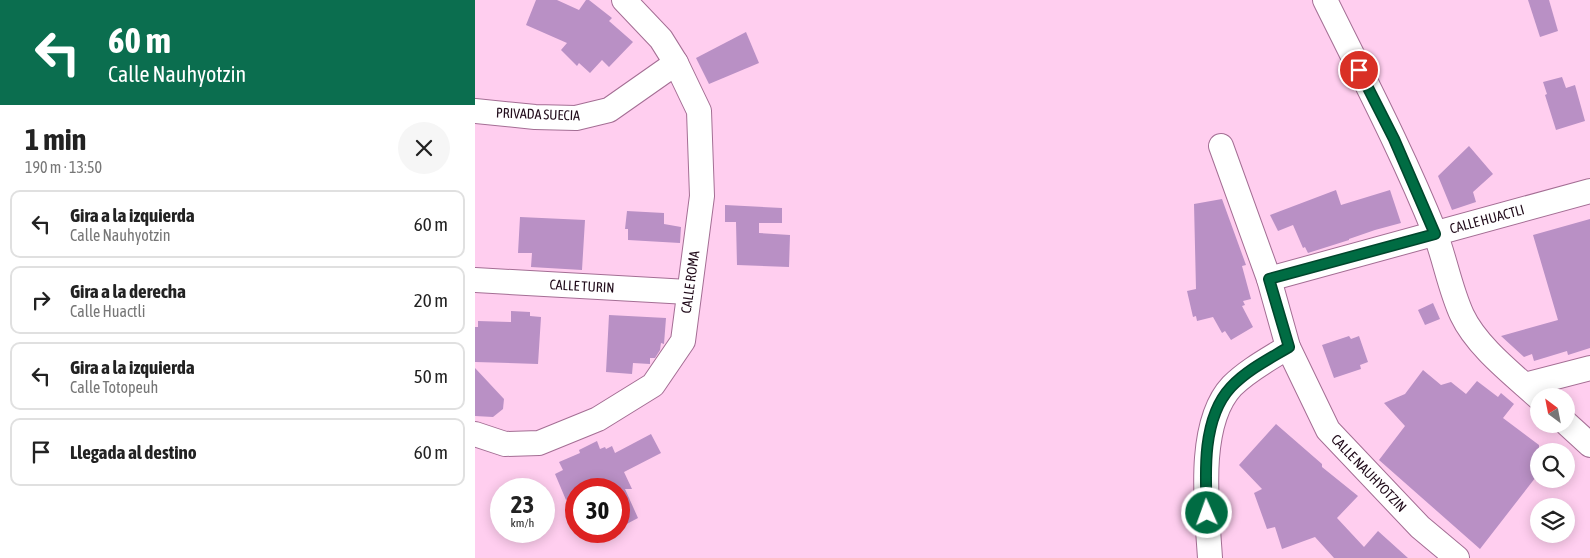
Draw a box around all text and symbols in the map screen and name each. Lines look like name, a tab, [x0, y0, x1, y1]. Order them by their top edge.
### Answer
icon: left	[25, 20, 90, 85]
text: 60 m	[108, 20, 171, 60]
pin	[1338, 49, 1380, 91]
icon: arrive	[1345, 56, 1373, 84]
text: Calle Nauhyotzin	[108, 61, 246, 87]
street label: PRIVADA SUECIA	[496, 105, 581, 123]
text: 1 min	[25, 122, 86, 156]
button: close	[398, 122, 450, 174]
text: 190 m · 13:50	[25, 158, 102, 176]
street label: CALLE HUACTLI	[1448, 201, 1526, 237]
text: Gira a la izquierda	[70, 204, 195, 226]
icon: left	[27, 210, 55, 238]
text: 60 m	[414, 213, 448, 235]
text: Calle Nauhyotzin	[70, 226, 171, 244]
street label: CALLE ROMA	[678, 249, 702, 314]
street label: CALLE TURIN	[549, 276, 615, 296]
text: Gira a la derecha	[70, 280, 186, 302]
icon: right	[27, 286, 55, 314]
text: 20 m	[414, 289, 448, 311]
text: Calle Huactli	[70, 302, 145, 320]
text: Gira a la izquierda	[70, 356, 195, 378]
icon: left	[27, 362, 55, 390]
text: 50 m	[414, 365, 448, 387]
text: Calle Totopeuh	[70, 378, 158, 396]
north arrow	[1530, 388, 1575, 432]
map controls	[1530, 388, 1575, 543]
street label: CALLE NAUHYOTZIN	[1328, 431, 1410, 515]
icon: arrive	[27, 438, 55, 466]
text: Llegada al destino	[70, 441, 197, 463]
text: 60 m	[414, 441, 448, 463]
button: search	[1530, 443, 1575, 488]
speed limit sign: 30	[565, 478, 630, 543]
position arrow	[1180, 486, 1232, 538]
text: 23	[511, 490, 534, 518]
button: layers	[1530, 498, 1575, 543]
text: km/h	[511, 516, 534, 530]

